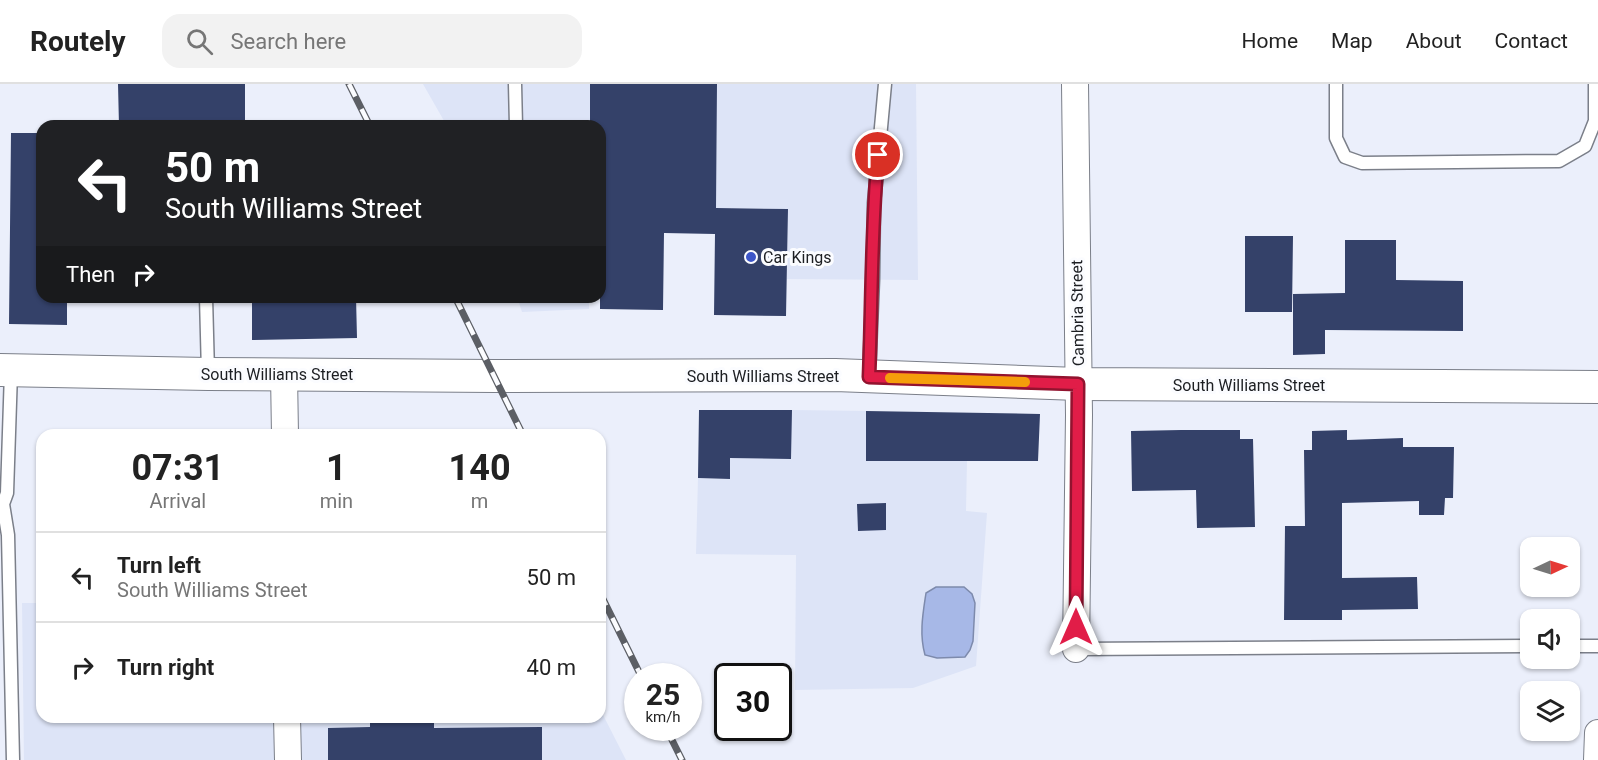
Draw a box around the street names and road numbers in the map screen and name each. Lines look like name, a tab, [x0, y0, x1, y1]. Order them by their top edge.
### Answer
street label: Cambria Street	[1067, 260, 1088, 366]
street label: South Williams Street	[201, 365, 353, 384]
street label: South Williams Street	[687, 367, 839, 386]
street label: South Williams Street	[1173, 376, 1325, 395]

